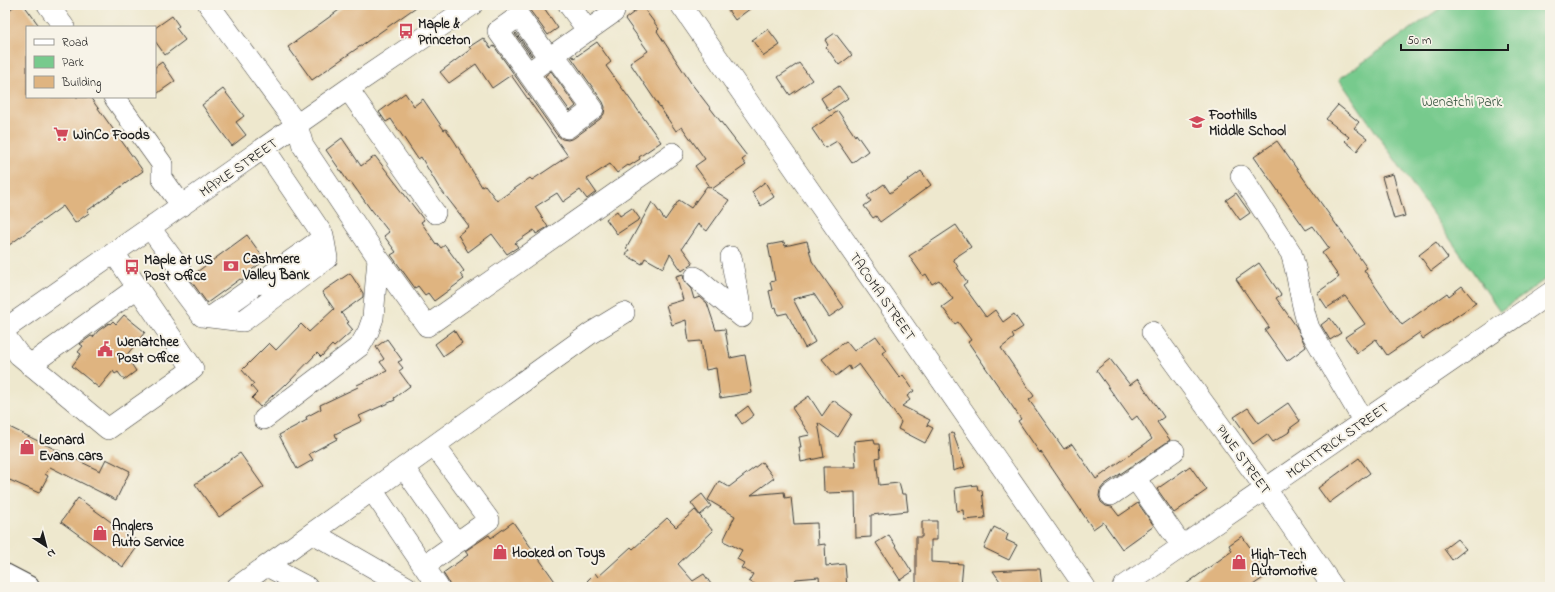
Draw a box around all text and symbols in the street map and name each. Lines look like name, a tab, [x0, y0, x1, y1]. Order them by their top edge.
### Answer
place label: Maple & Princeton	[418, 14, 470, 51]
bus stop icon: Maple & Princeton	[397, 22, 415, 40]
legend	[26, 26, 156, 98]
scale bar	[1401, 26, 1508, 52]
text: 50 m	[1407, 32, 1431, 50]
text: Road	[62, 34, 88, 52]
text: Park	[62, 54, 84, 72]
text: Building	[61, 74, 101, 93]
park label: Wenatchi Park	[1422, 92, 1503, 113]
place label: Foothills Middle School	[1208, 105, 1287, 142]
school or university icon: Foothills Middle School	[1188, 113, 1206, 131]
supermarket icon: WinCo Foods	[52, 125, 70, 143]
place label: WinCo Foods	[73, 125, 150, 146]
street label: MAPLE STREET	[195, 133, 282, 203]
street label: TACOMA STREET	[843, 248, 920, 345]
place label: Cashmere Valley Bank	[242, 249, 310, 288]
place label: Maple at US Post Office	[144, 250, 213, 287]
bank icon: Cashmere Valley Bank	[222, 257, 240, 275]
bus stop icon: Maple at US Post Office	[123, 258, 141, 276]
place label: Wenatchee Post Office	[117, 332, 180, 369]
public building icon: Wenatchee Post Office	[96, 340, 114, 358]
street label: MCKITTRICK STREET	[1282, 398, 1393, 485]
street label: PINE STREET	[1210, 421, 1275, 499]
place label: Leonard Evans cars	[39, 430, 103, 467]
shop icon: Leonard Evans cars	[18, 438, 36, 456]
place label: Anglers Auto Service	[112, 516, 185, 553]
shop icon: Anglers Auto Service	[91, 524, 109, 542]
north arrow	[26, 526, 66, 566]
shop icon: Hooked on Toys	[491, 543, 509, 561]
place label: Hooked on Toys	[512, 543, 605, 566]
text: N	[44, 545, 59, 562]
place label: High-Tech Automotive	[1251, 545, 1318, 582]
shop icon: High-Tech Automotive	[1230, 553, 1248, 571]

